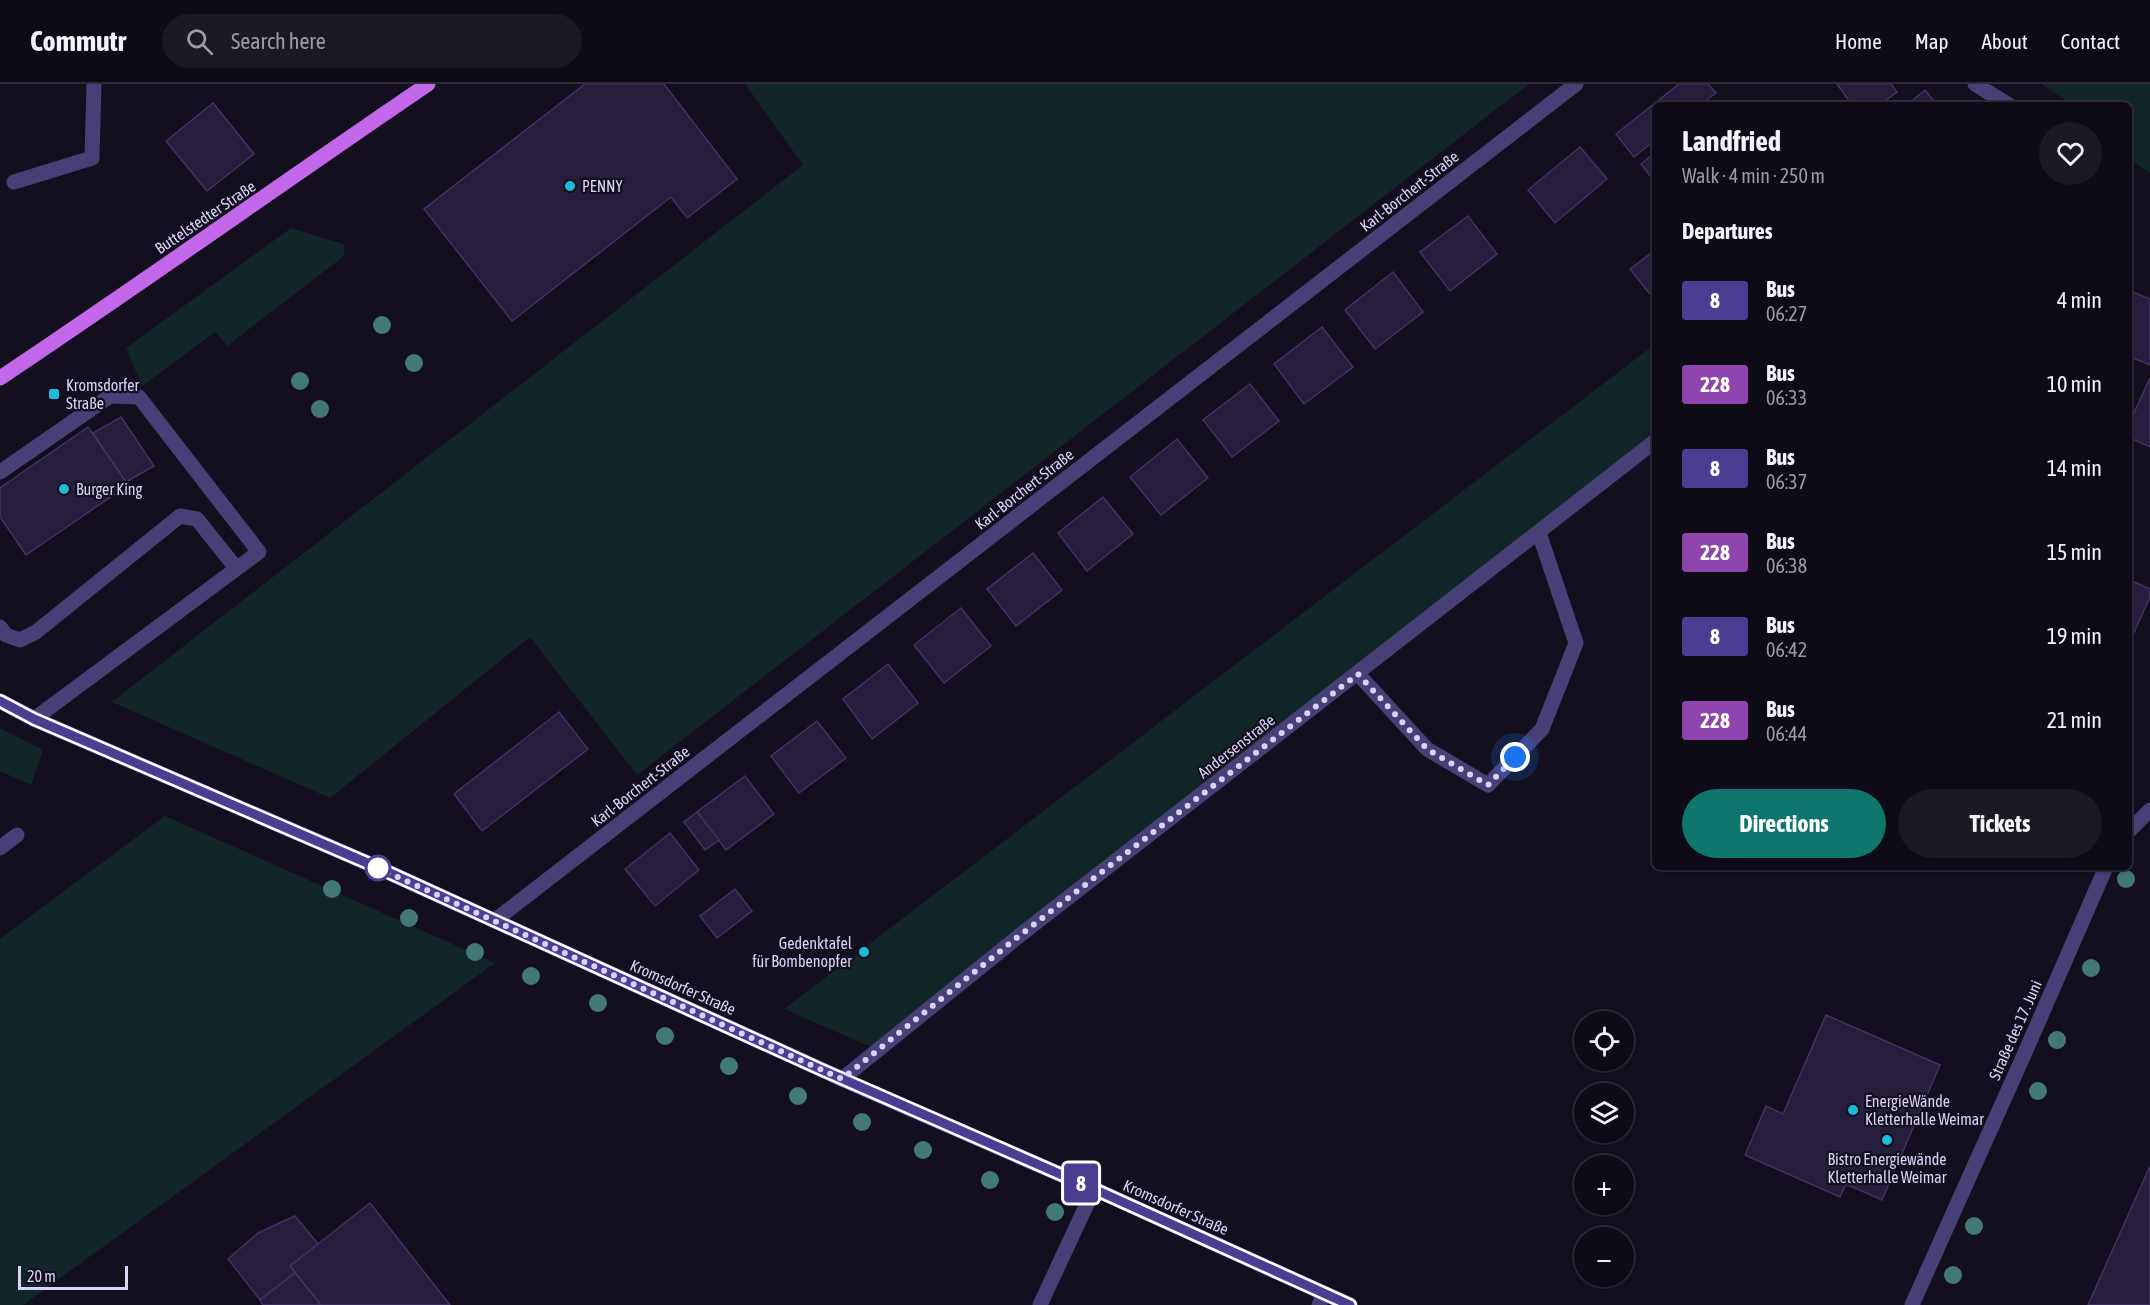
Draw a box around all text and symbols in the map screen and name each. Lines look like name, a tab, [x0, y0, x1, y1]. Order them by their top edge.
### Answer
search box	[162, 14, 582, 68]
text: Commutr	[30, 25, 126, 57]
icon: search	[183, 25, 216, 58]
text: Search here	[231, 28, 326, 54]
text: Home	[1835, 29, 1882, 53]
text: Map	[1915, 29, 1949, 53]
text: About	[1982, 29, 2028, 53]
text: Contact	[2061, 29, 2120, 53]
button: heart	[2039, 122, 2102, 185]
text: Landfried	[1682, 125, 1781, 157]
street label: Karl-Borchert-Straße	[1356, 147, 1462, 235]
text: Walk · 4 min · 250 m	[1682, 164, 1825, 187]
street label: Buttelstedter Straße	[151, 177, 259, 257]
place label: PENNY	[582, 177, 624, 195]
marker: PENNY	[563, 179, 577, 193]
text: Departures	[1682, 218, 1772, 244]
text: Bus	[1766, 276, 1795, 302]
text: 4 min	[2057, 287, 2102, 313]
text: 8	[1710, 288, 1720, 312]
text: 06:27	[1766, 302, 1807, 325]
text: Bus	[1766, 360, 1795, 386]
text: 10 min	[2047, 371, 2102, 397]
text: 228	[1700, 372, 1730, 396]
place label: Kromsdorfer Straße	[66, 376, 140, 412]
text: 06:33	[1766, 386, 1807, 409]
marker: Kromsdorfer Straße	[47, 387, 61, 401]
text: Bus	[1766, 444, 1795, 470]
street label: Karl-Borchert-Straße	[971, 445, 1077, 533]
text: 14 min	[2047, 455, 2102, 481]
text: 8	[1710, 456, 1720, 480]
text: 06:37	[1766, 470, 1807, 493]
place label: Burger King	[76, 480, 143, 499]
marker: Burger King	[57, 482, 71, 496]
text: Bus	[1766, 528, 1795, 554]
text: 15 min	[2047, 539, 2102, 565]
text: 228	[1700, 540, 1730, 564]
text: 06:38	[1766, 554, 1807, 577]
text: Bus	[1766, 612, 1795, 638]
text: 19 min	[2047, 623, 2102, 649]
text: 8	[1710, 624, 1720, 648]
text: 06:42	[1766, 638, 1807, 661]
text: Bus	[1766, 696, 1795, 722]
text: 21 min	[2047, 707, 2102, 733]
text: 228	[1700, 708, 1730, 732]
street label: Andersenstraße	[1194, 710, 1278, 782]
text: 06:44	[1766, 722, 1807, 745]
street label: Karl-Borchert-Straße	[587, 742, 693, 830]
your location	[1500, 742, 1530, 772]
button: Directions	[1682, 789, 1886, 858]
button: Tickets	[1898, 789, 2102, 858]
unlabelled marker	[365, 855, 391, 881]
place label: Gedenktafel für Bombenopfer	[752, 934, 853, 971]
marker: Gedenktafel für Bombenopfer	[857, 945, 871, 959]
street label: Kromsdorfer Straße	[628, 956, 738, 1018]
street label: Straße des 17. Juni	[1985, 977, 2045, 1083]
map controls	[1574, 1011, 1634, 1287]
button: locate	[1574, 1011, 1634, 1071]
button: layers	[1574, 1083, 1634, 1143]
place label: EnergieWände Kletterhalle Weimar	[1865, 1092, 1984, 1128]
marker: EnergieWände Kletterhalle Weimar	[1846, 1103, 1860, 1117]
marker: Bistro Energiewände Kletterhalle Weimar	[1880, 1133, 1894, 1147]
place label: Bistro Energiewände Kletterhalle Weimar	[1827, 1150, 1947, 1186]
button: +	[1574, 1155, 1634, 1215]
line badge: 8	[1062, 1164, 1100, 1202]
text: 8	[1076, 1171, 1086, 1195]
street label: Kromsdorfer Straße	[1121, 1176, 1231, 1238]
button: −	[1574, 1227, 1634, 1287]
scale bar	[18, 1263, 128, 1290]
text: 20 m	[27, 1267, 56, 1285]

